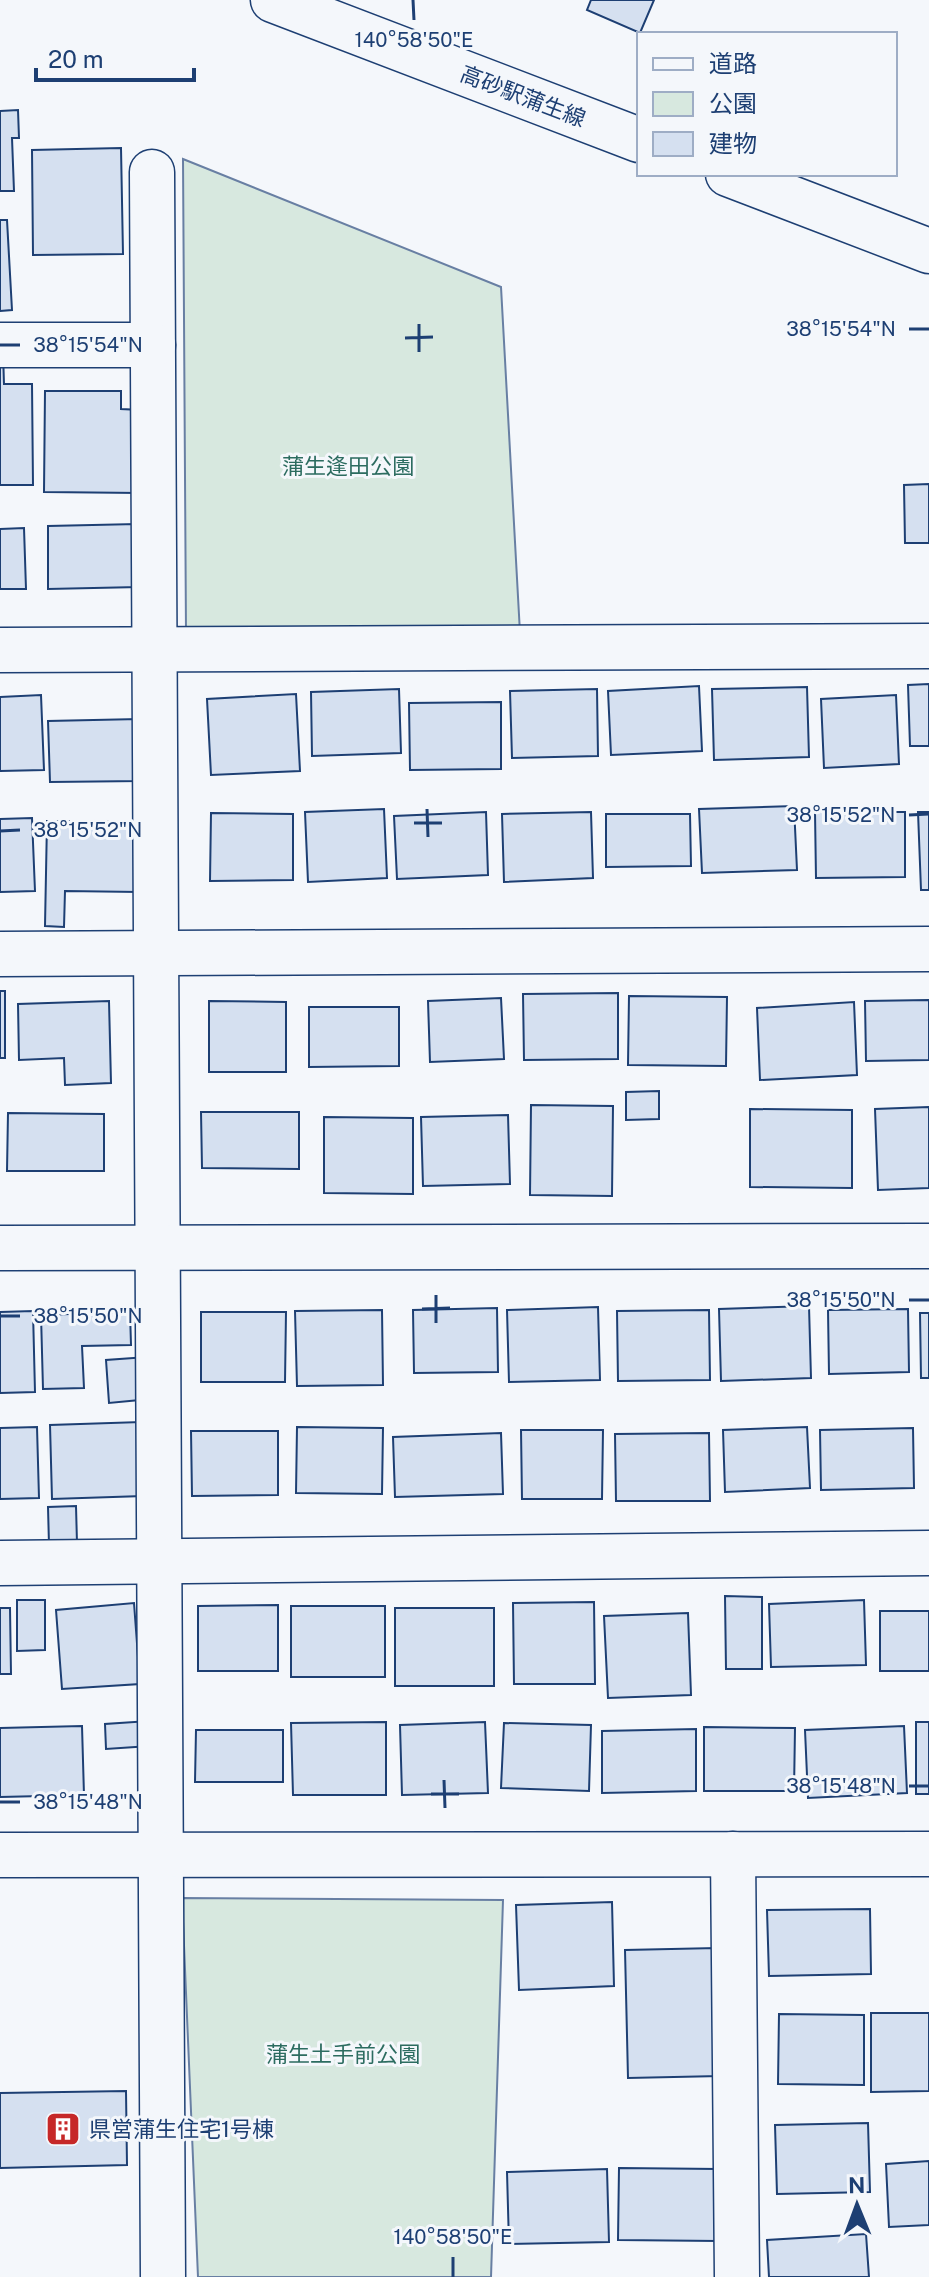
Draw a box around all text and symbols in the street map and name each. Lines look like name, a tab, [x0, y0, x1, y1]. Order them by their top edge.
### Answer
text: 140°58'50"E	[355, 28, 473, 52]
scale bar	[36, 32, 194, 82]
legend	[637, 32, 897, 176]
text: 20 m	[48, 45, 104, 73]
text: 道路	[709, 49, 757, 77]
street label: 高砂駅蒲生線	[457, 60, 589, 132]
text: 公園	[709, 89, 757, 117]
text: 建物	[709, 129, 757, 157]
text: 38°15'54"N	[786, 317, 896, 341]
text: 38°15'54"N	[33, 333, 143, 357]
park label: 蒲生逢田公園	[282, 453, 414, 479]
text: 38°15'52"N	[787, 803, 895, 827]
text: 38°15'52"N	[34, 818, 142, 842]
text: 38°15'50"N	[786, 1288, 896, 1312]
text: 38°15'50"N	[33, 1304, 143, 1328]
text: 38°15'48"N	[786, 1774, 896, 1798]
text: 38°15'48"N	[33, 1790, 143, 1814]
park label: 蒲生土手前公園	[266, 2041, 420, 2067]
building icon: 県営蒲生住宅1号棟	[44, 2110, 82, 2148]
place label: 県営蒲生住宅1号棟	[89, 2116, 274, 2142]
north arrow	[817, 2165, 897, 2245]
text: N	[848, 2172, 865, 2198]
text: 140°58'50"E	[394, 2225, 512, 2249]

